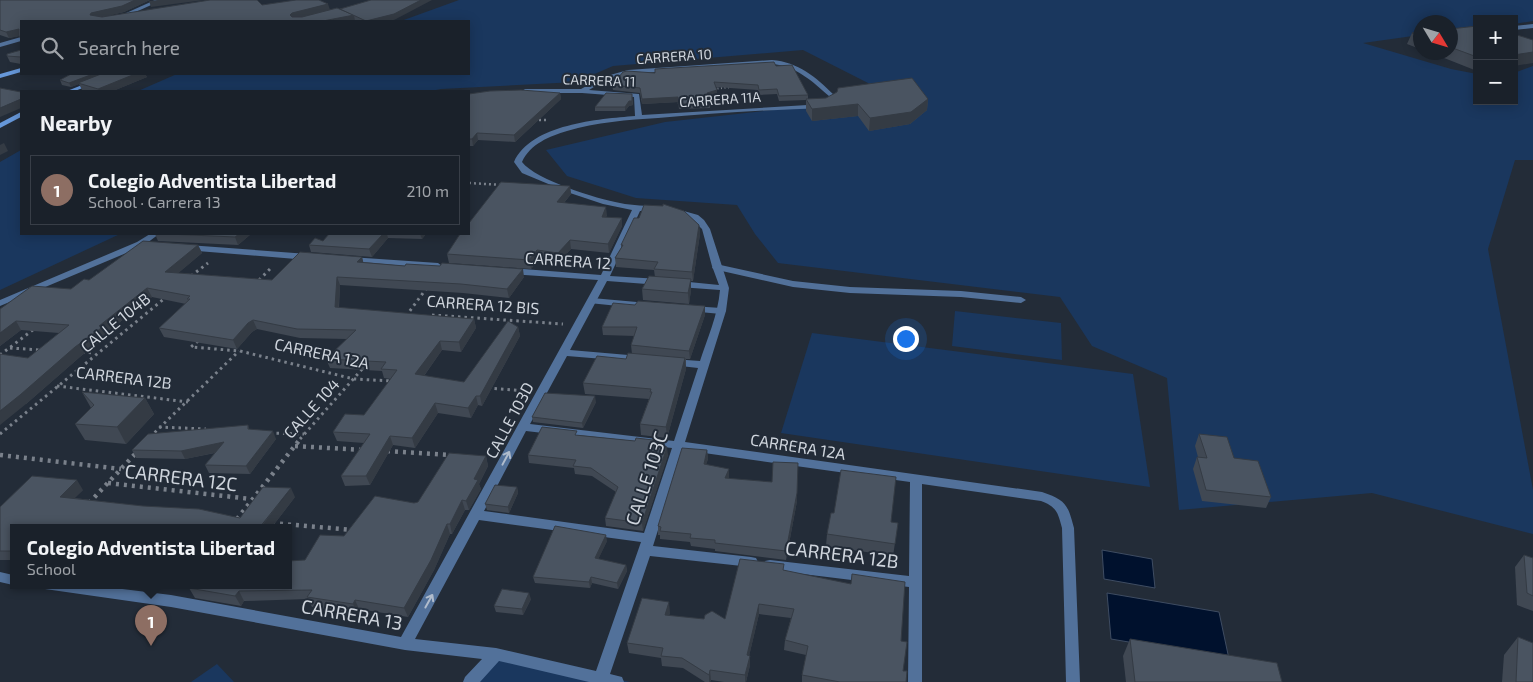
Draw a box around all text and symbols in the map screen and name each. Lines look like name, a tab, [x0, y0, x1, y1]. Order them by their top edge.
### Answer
north arrow	[1413, 15, 1458, 60]
map controls	[1473, 15, 1518, 105]
button: +	[1473, 15, 1518, 60]
search box	[20, 20, 470, 75]
icon: search	[38, 34, 66, 62]
text: Search here	[78, 36, 180, 59]
street label: CARRERA 10	[635, 45, 713, 67]
button: −	[1473, 60, 1518, 105]
street label: CARRERA 11	[562, 70, 636, 90]
street label: CARRERA 11A	[679, 88, 762, 110]
text: Nearby	[40, 110, 112, 135]
text: Colegio Adventista Libertad	[88, 169, 336, 192]
text: 1	[54, 181, 60, 200]
text: 210 m	[406, 181, 449, 200]
text: School · Carrera 13	[88, 192, 221, 211]
street label: CARRERA 12	[524, 248, 612, 272]
street label: CALLE 104B	[76, 288, 154, 356]
street label: CARRERA 12 BIS	[426, 291, 540, 317]
your location	[893, 326, 919, 352]
street label: CARRERA 12A	[273, 334, 371, 372]
street label: CARRERA 12B	[75, 362, 173, 392]
street label: CALLE 104	[279, 374, 343, 442]
street label: CALLE 103D	[481, 379, 537, 461]
street label: CALLE 103C	[620, 428, 672, 528]
street label: CARRERA 12A	[749, 429, 847, 463]
one-way arrow	[502, 451, 511, 466]
street label: CARRERA 12C	[123, 459, 239, 495]
popup	[10, 524, 292, 589]
text: Colegio Adventista Libertad	[27, 536, 275, 559]
street label: CARRERA 12B	[784, 536, 900, 572]
text: School	[27, 559, 76, 578]
street label: CARRERA 13	[300, 594, 404, 634]
one-way arrow	[424, 594, 434, 609]
pin: 1	[135, 605, 167, 646]

